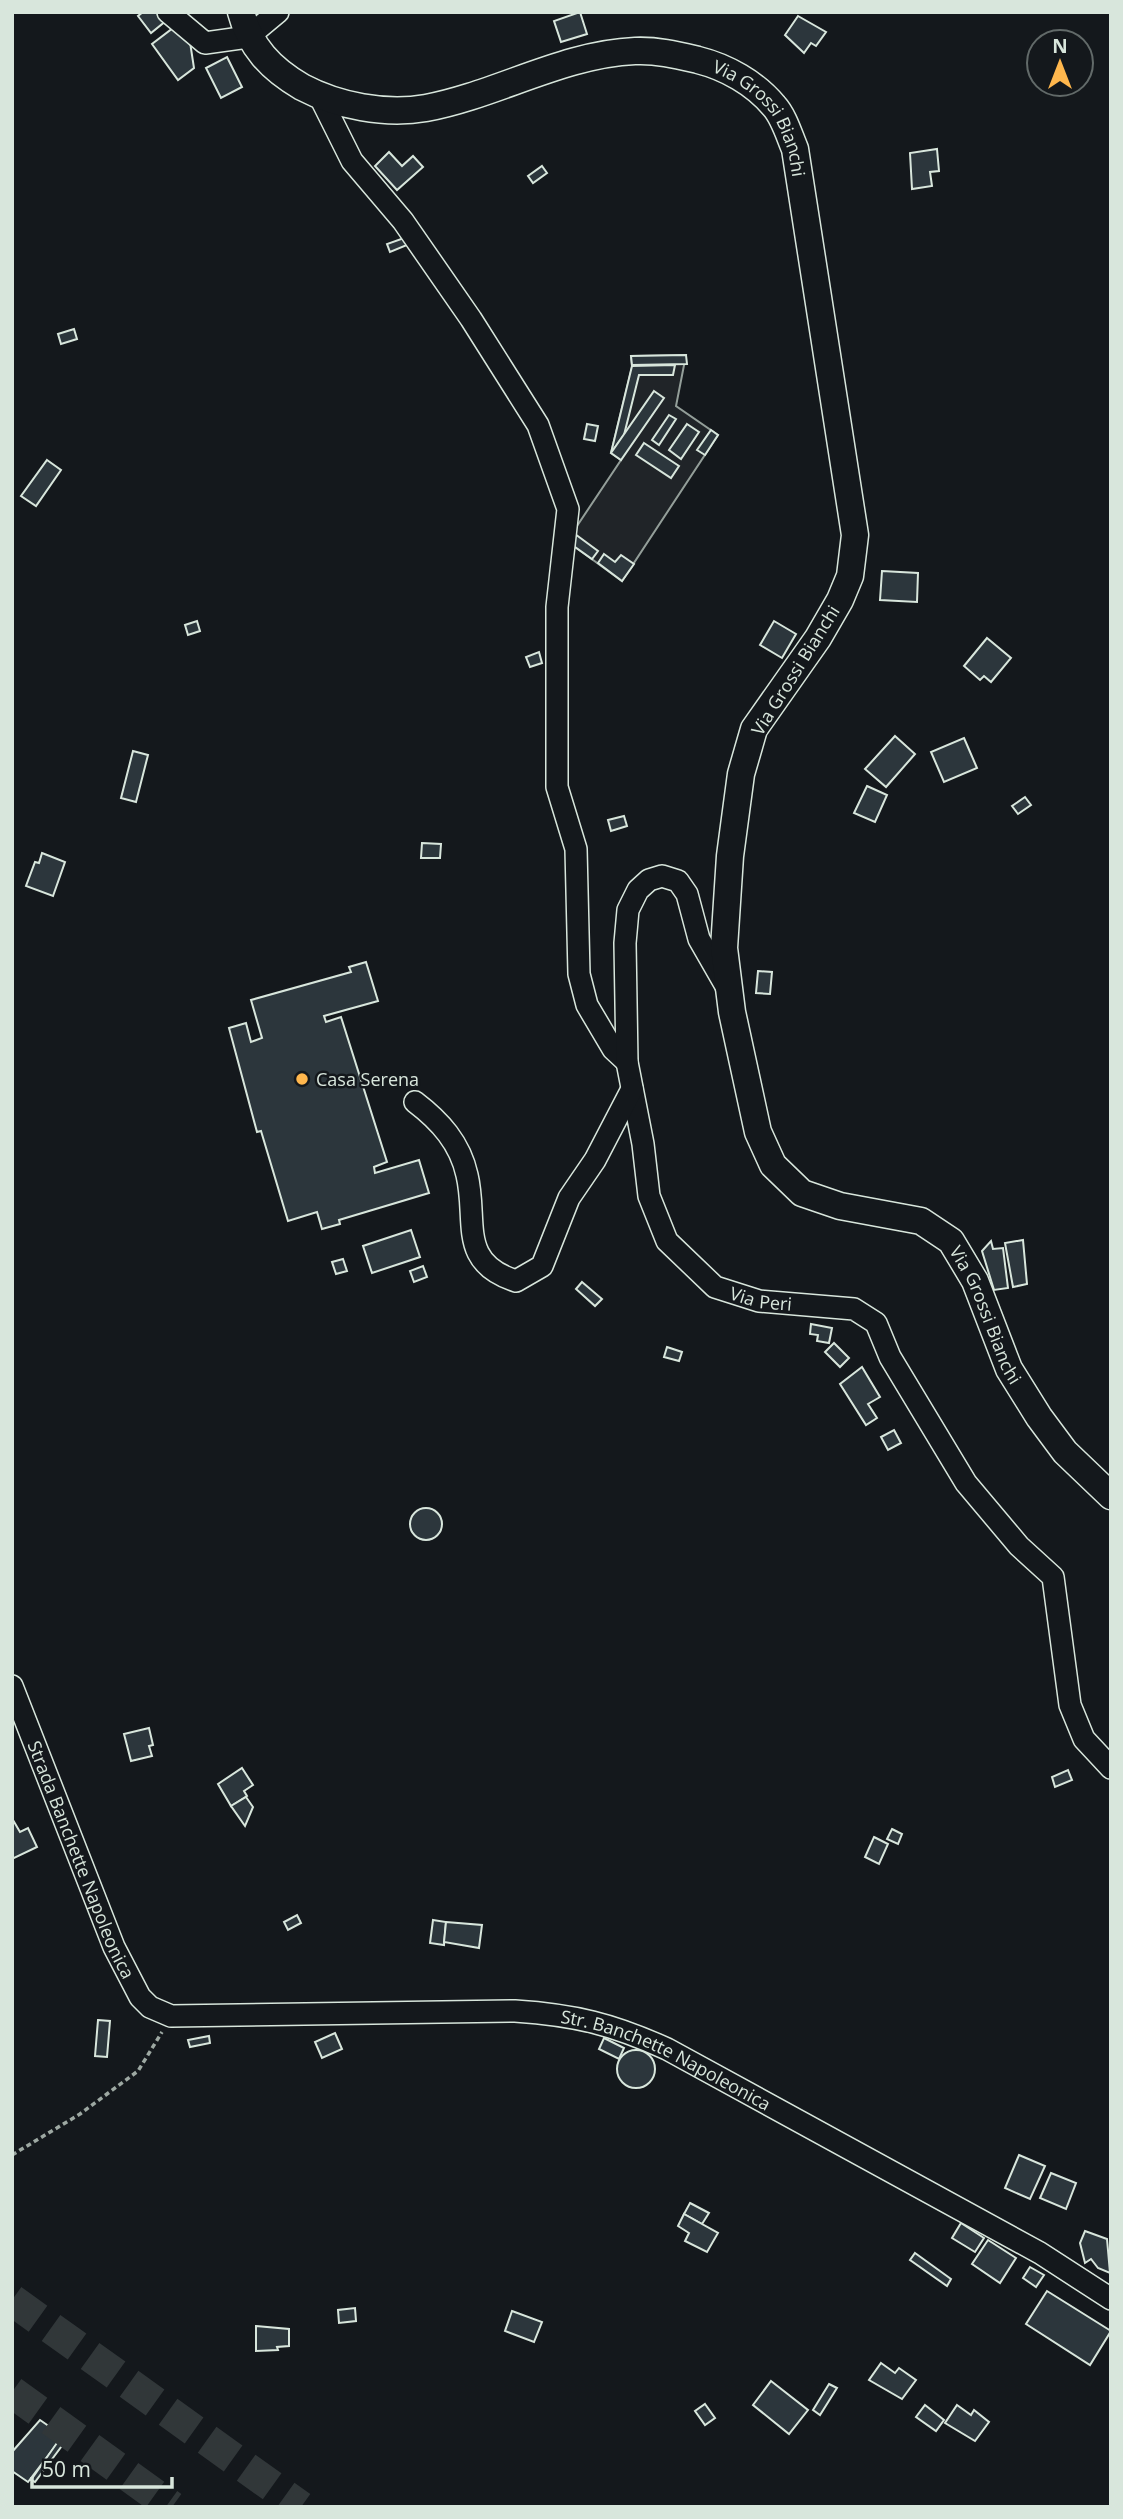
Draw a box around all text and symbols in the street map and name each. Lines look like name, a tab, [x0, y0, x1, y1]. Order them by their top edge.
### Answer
north arrow	[1025, 28, 1095, 98]
text: N	[1052, 33, 1068, 59]
street label: Via Grossi Bianchi	[710, 54, 811, 178]
street label: Via Grossi Bianchi	[745, 600, 845, 740]
place label: Casa Serena	[316, 1067, 419, 1091]
marker: Casa Serena	[294, 1071, 310, 1087]
street label: Via Grossi Bianchi	[944, 1241, 1027, 1388]
street label: Via Peri	[727, 1281, 793, 1316]
street label: Strada Banchette Napoleonica	[23, 1737, 140, 1983]
street label: Str. Banchette Napoleonica	[559, 2004, 775, 2116]
scale bar	[32, 2446, 172, 2490]
text: 50 m	[42, 2455, 91, 2483]

